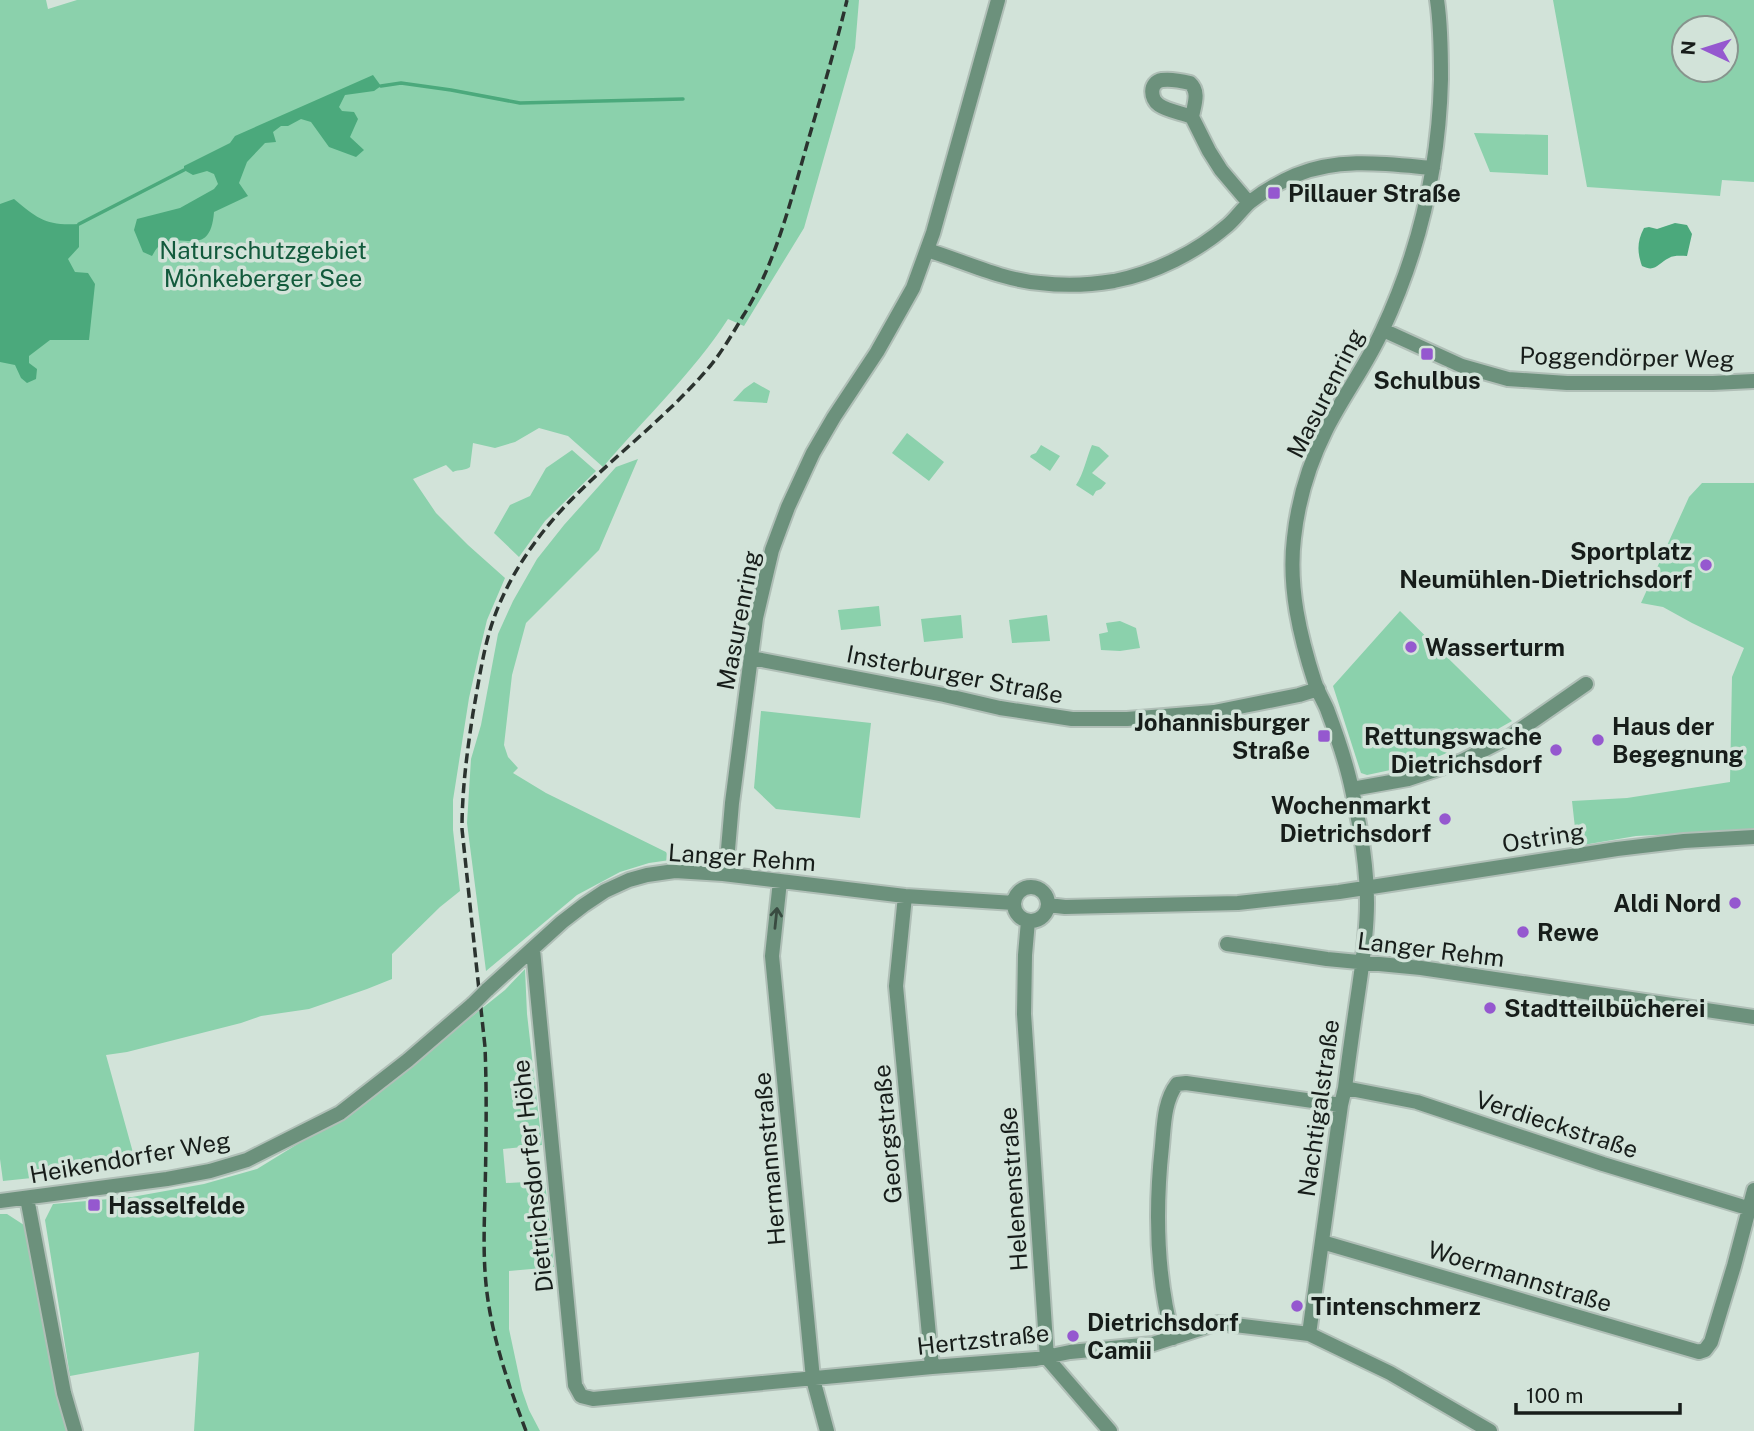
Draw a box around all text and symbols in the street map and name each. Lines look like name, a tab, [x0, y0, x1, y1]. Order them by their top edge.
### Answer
north arrow	[1670, 14, 1740, 84]
text: N	[1677, 40, 1700, 56]
place label: Pillauer Straße	[1288, 179, 1461, 207]
marker: Pillauer Straße	[1266, 185, 1282, 201]
park label: Naturschutzgebiet Mönkeberger See	[159, 236, 367, 292]
street label: Masurenring	[1280, 324, 1370, 462]
street label: Poggendörper Weg	[1519, 341, 1735, 373]
marker: Schulbus	[1419, 346, 1435, 362]
place label: Schulbus	[1373, 366, 1481, 394]
place label: Sportplatz Neumühlen-Dietrichsdorf	[1399, 537, 1692, 593]
street label: Masurenring	[711, 548, 765, 692]
marker: Sportplatz Neumühlen-Dietrichsdorf	[1698, 557, 1714, 573]
place label: Wasserturm	[1425, 633, 1565, 661]
street label: Insterburger Straße	[844, 639, 1066, 709]
marker: Wasserturm	[1403, 639, 1419, 655]
place label: Johannisburger Straße	[1134, 708, 1310, 764]
place label: Haus der Begegnung	[1612, 712, 1744, 768]
place label: Rettungswache Dietrichsdorf	[1364, 722, 1542, 778]
marker: Johannisburger Straße	[1316, 728, 1332, 744]
marker: Haus der Begegnung	[1590, 732, 1606, 748]
marker: Rettungswache Dietrichsdorf	[1548, 742, 1564, 758]
place label: Wochenmarkt Dietrichsdorf	[1271, 791, 1431, 847]
marker: Wochenmarkt Dietrichsdorf	[1437, 811, 1453, 827]
street label: Ostring	[1500, 817, 1586, 857]
street label: Langer Rehm	[667, 838, 817, 876]
place label: Aldi Nord	[1613, 889, 1721, 917]
marker: Aldi Nord	[1727, 895, 1743, 911]
one-way arrow	[770, 908, 783, 930]
place label: Rewe	[1537, 918, 1599, 946]
marker: Rewe	[1515, 924, 1531, 940]
street label: Langer Rehm	[1356, 926, 1506, 972]
place label: Stadtteilbücherei	[1504, 994, 1705, 1022]
marker: Stadtteilbücherei	[1482, 1000, 1498, 1016]
street label: Nachtigalstraße	[1292, 1018, 1344, 1198]
street label: Dietrichsdorfer Höhe	[506, 1058, 558, 1294]
street label: Georgstraße	[867, 1063, 907, 1205]
street label: Hermannstraße	[747, 1071, 791, 1247]
street label: Verdieckstraße	[1472, 1085, 1642, 1163]
street label: Helenenstraße	[993, 1106, 1033, 1272]
street label: Heikendorfer Weg	[27, 1126, 233, 1188]
place label: Hasselfelde	[108, 1191, 245, 1219]
marker: Hasselfelde	[86, 1197, 102, 1213]
street label: Woermannstraße	[1425, 1235, 1615, 1317]
place label: Tintenschmerz	[1311, 1292, 1481, 1320]
marker: Tintenschmerz	[1289, 1298, 1305, 1314]
place label: Dietrichsdorf Camii	[1087, 1308, 1239, 1364]
street label: Hertzstraße	[915, 1318, 1051, 1360]
marker: Dietrichsdorf Camii	[1065, 1328, 1081, 1344]
scale bar	[1516, 1372, 1680, 1416]
text: 100 m	[1526, 1383, 1583, 1408]

